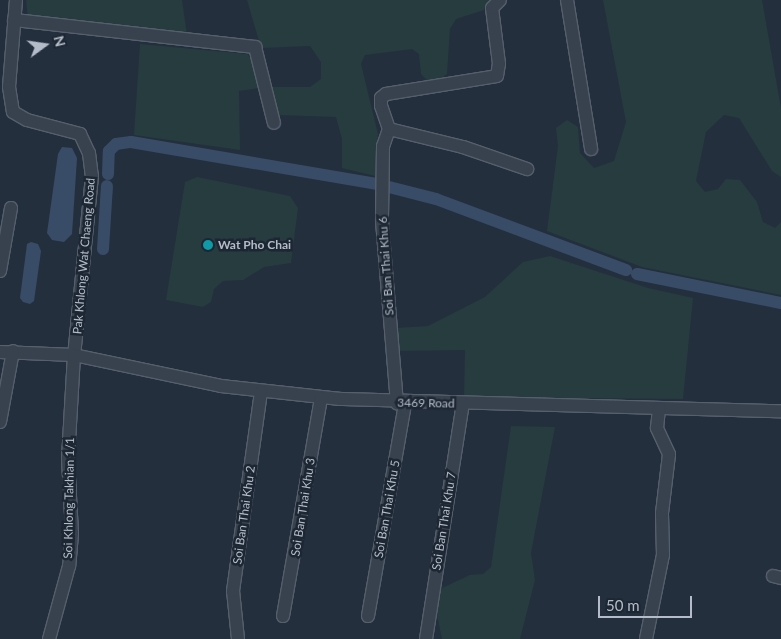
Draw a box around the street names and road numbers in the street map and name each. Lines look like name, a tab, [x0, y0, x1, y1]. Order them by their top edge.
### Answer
street label: Pak Khlong Wat Chaeng Road	[70, 177, 98, 335]
street label: Soi Ban Thai Khu 6	[375, 216, 397, 316]
street label: 3469 Road	[397, 395, 455, 411]
street label: Soi Khlong Takhian 1/1	[61, 437, 77, 559]
street label: Soi Ban Thai Khu 3	[288, 457, 318, 557]
street label: Soi Ban Thai Khu 5	[371, 459, 403, 559]
street label: Soi Ban Thai Khu 2	[230, 465, 258, 565]
street label: Soi Ban Thai Khu 7	[429, 471, 459, 571]

